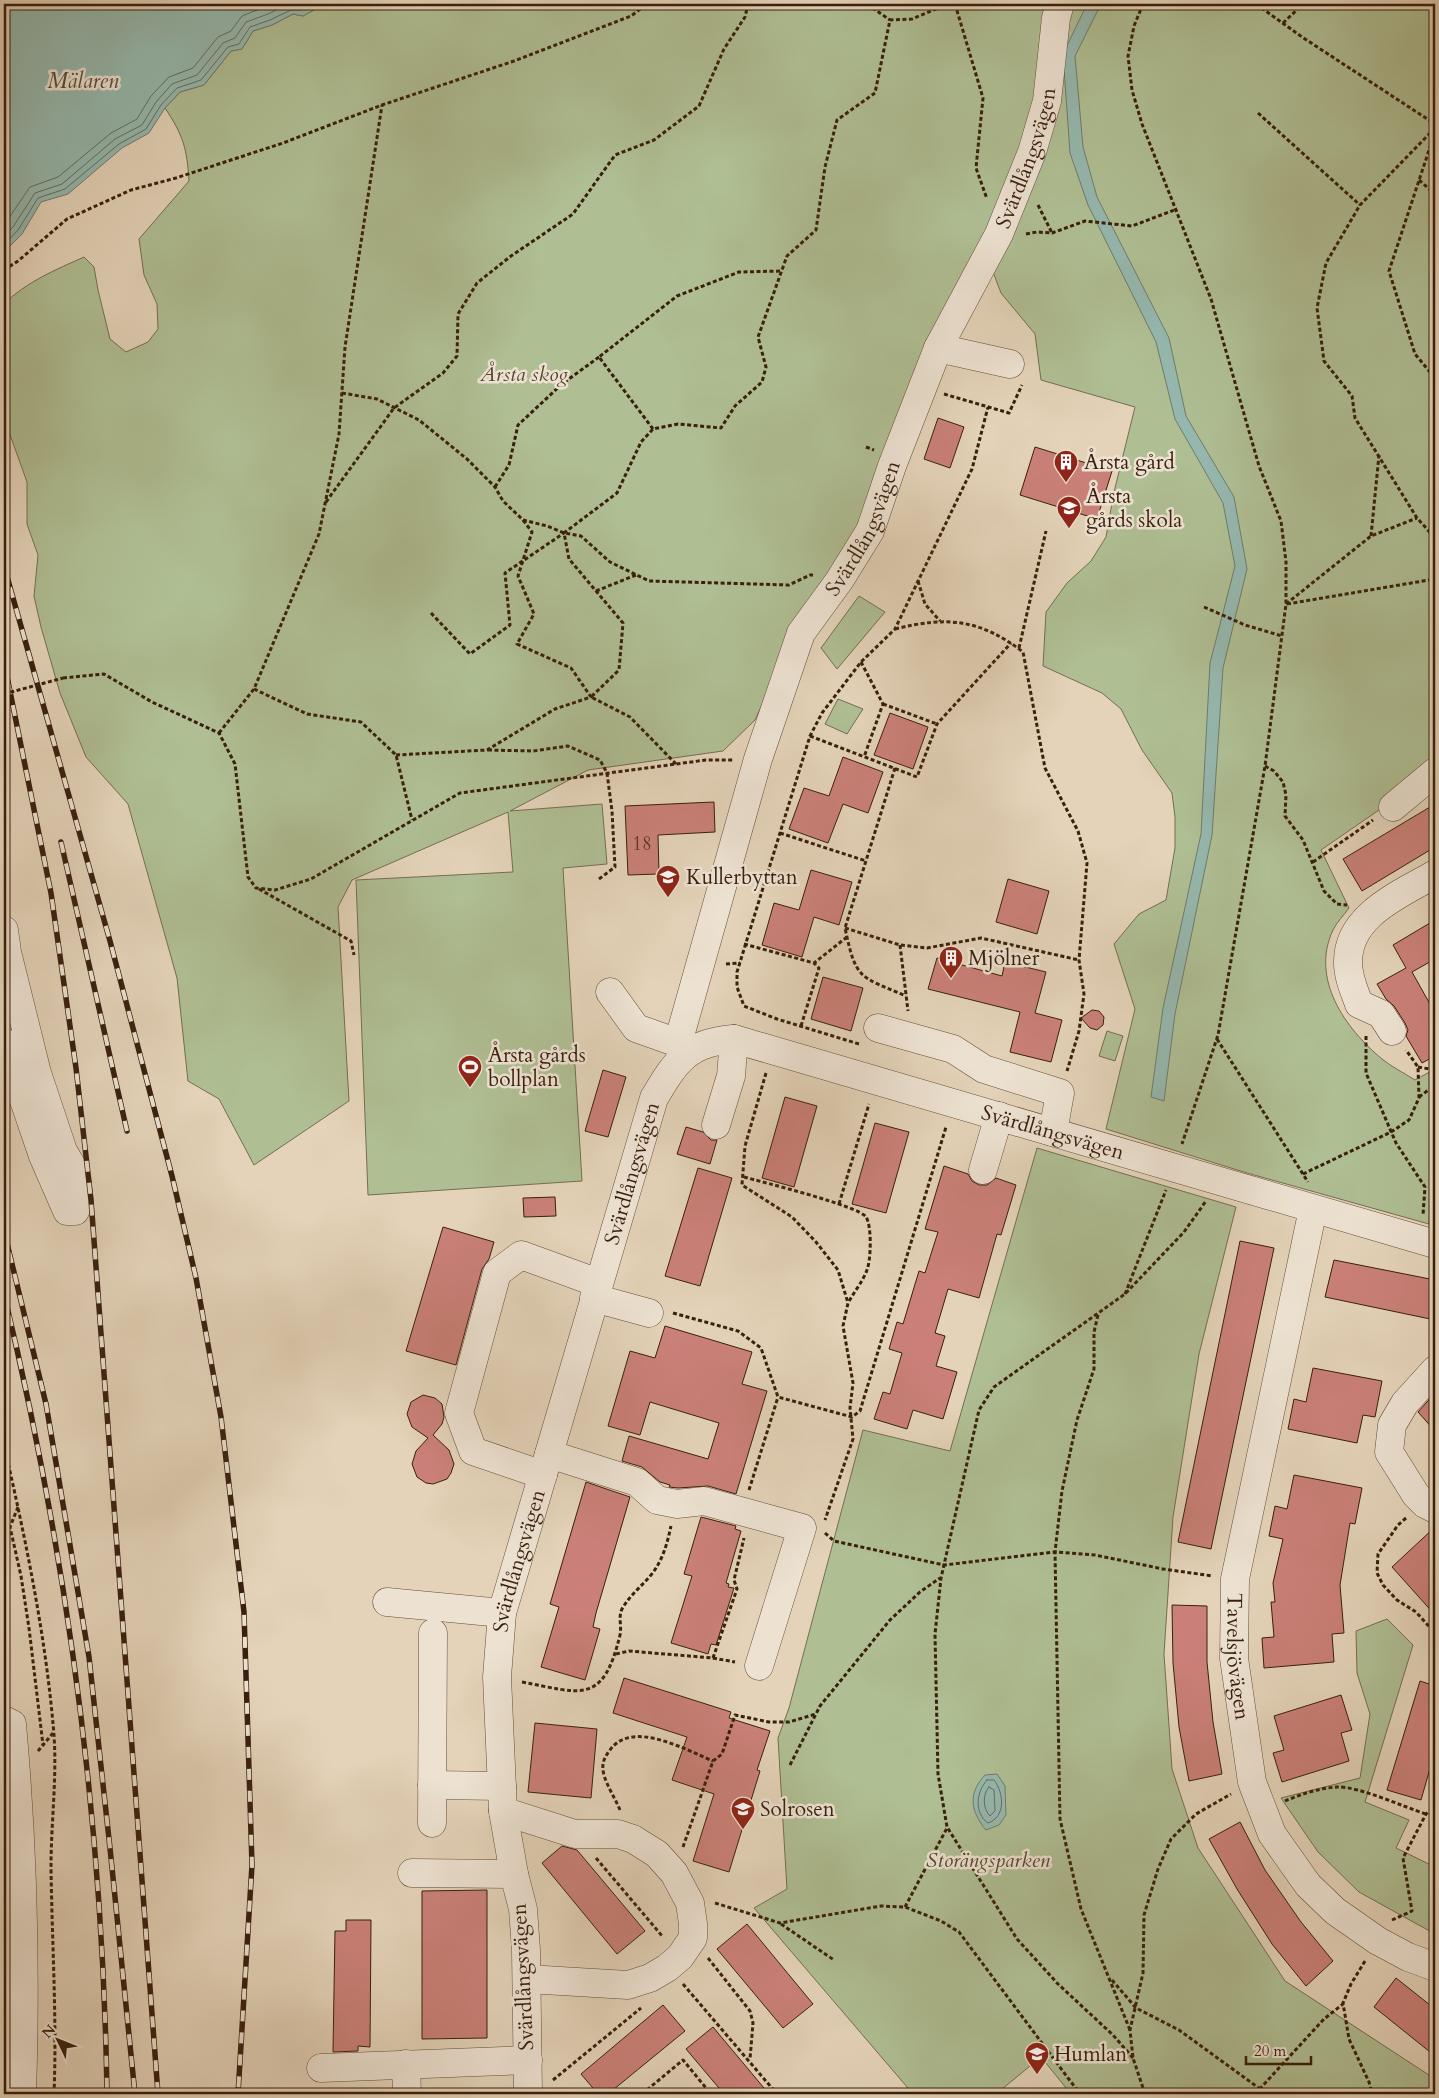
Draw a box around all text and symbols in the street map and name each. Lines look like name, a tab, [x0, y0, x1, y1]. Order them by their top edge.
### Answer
water label: Mälaren	[47, 66, 119, 96]
street label: Svärdlångsvägen	[988, 86, 1063, 233]
park label: Årsta skog	[479, 360, 569, 389]
place label: Årsta gård	[1084, 448, 1175, 477]
building icon: Årsta gård	[1053, 449, 1079, 483]
street label: Svärdlångsvägen	[818, 457, 907, 602]
place label: Årsta gårds skola	[1086, 482, 1182, 535]
school or university icon: Årsta gårds skola	[1056, 495, 1082, 529]
house number: 18	[632, 831, 652, 857]
place label: Kullerbyttan	[686, 863, 798, 892]
school or university icon: Kullerbyttan	[655, 864, 681, 898]
place label: Mjölner	[968, 944, 1040, 973]
building icon: Mjölner	[938, 945, 964, 979]
place label: Årsta gårds bollplan	[488, 1041, 586, 1094]
sports icon: Årsta gårds bollplan	[457, 1054, 483, 1088]
street label: Svärdlångsvägen	[597, 1098, 667, 1248]
street label: Svärdlångsvägen	[978, 1098, 1128, 1167]
street label: Svärdlångsvägen	[486, 1486, 552, 1633]
street label: Tavelsjövägen	[1219, 1593, 1257, 1722]
place label: Solrosen	[760, 1795, 835, 1824]
school or university icon: Solrosen	[730, 1796, 756, 1830]
park label: Storängsparken	[926, 1846, 1051, 1875]
street label: Svärdlångsvägen	[505, 1903, 541, 2051]
north arrow	[32, 2016, 82, 2066]
text: N	[38, 2021, 60, 2042]
scale bar	[1246, 2033, 1312, 2065]
place label: Humlan	[1054, 2040, 1127, 2069]
school or university icon: Humlan	[1024, 2041, 1050, 2075]
text: 20 m	[1254, 2041, 1286, 2061]

